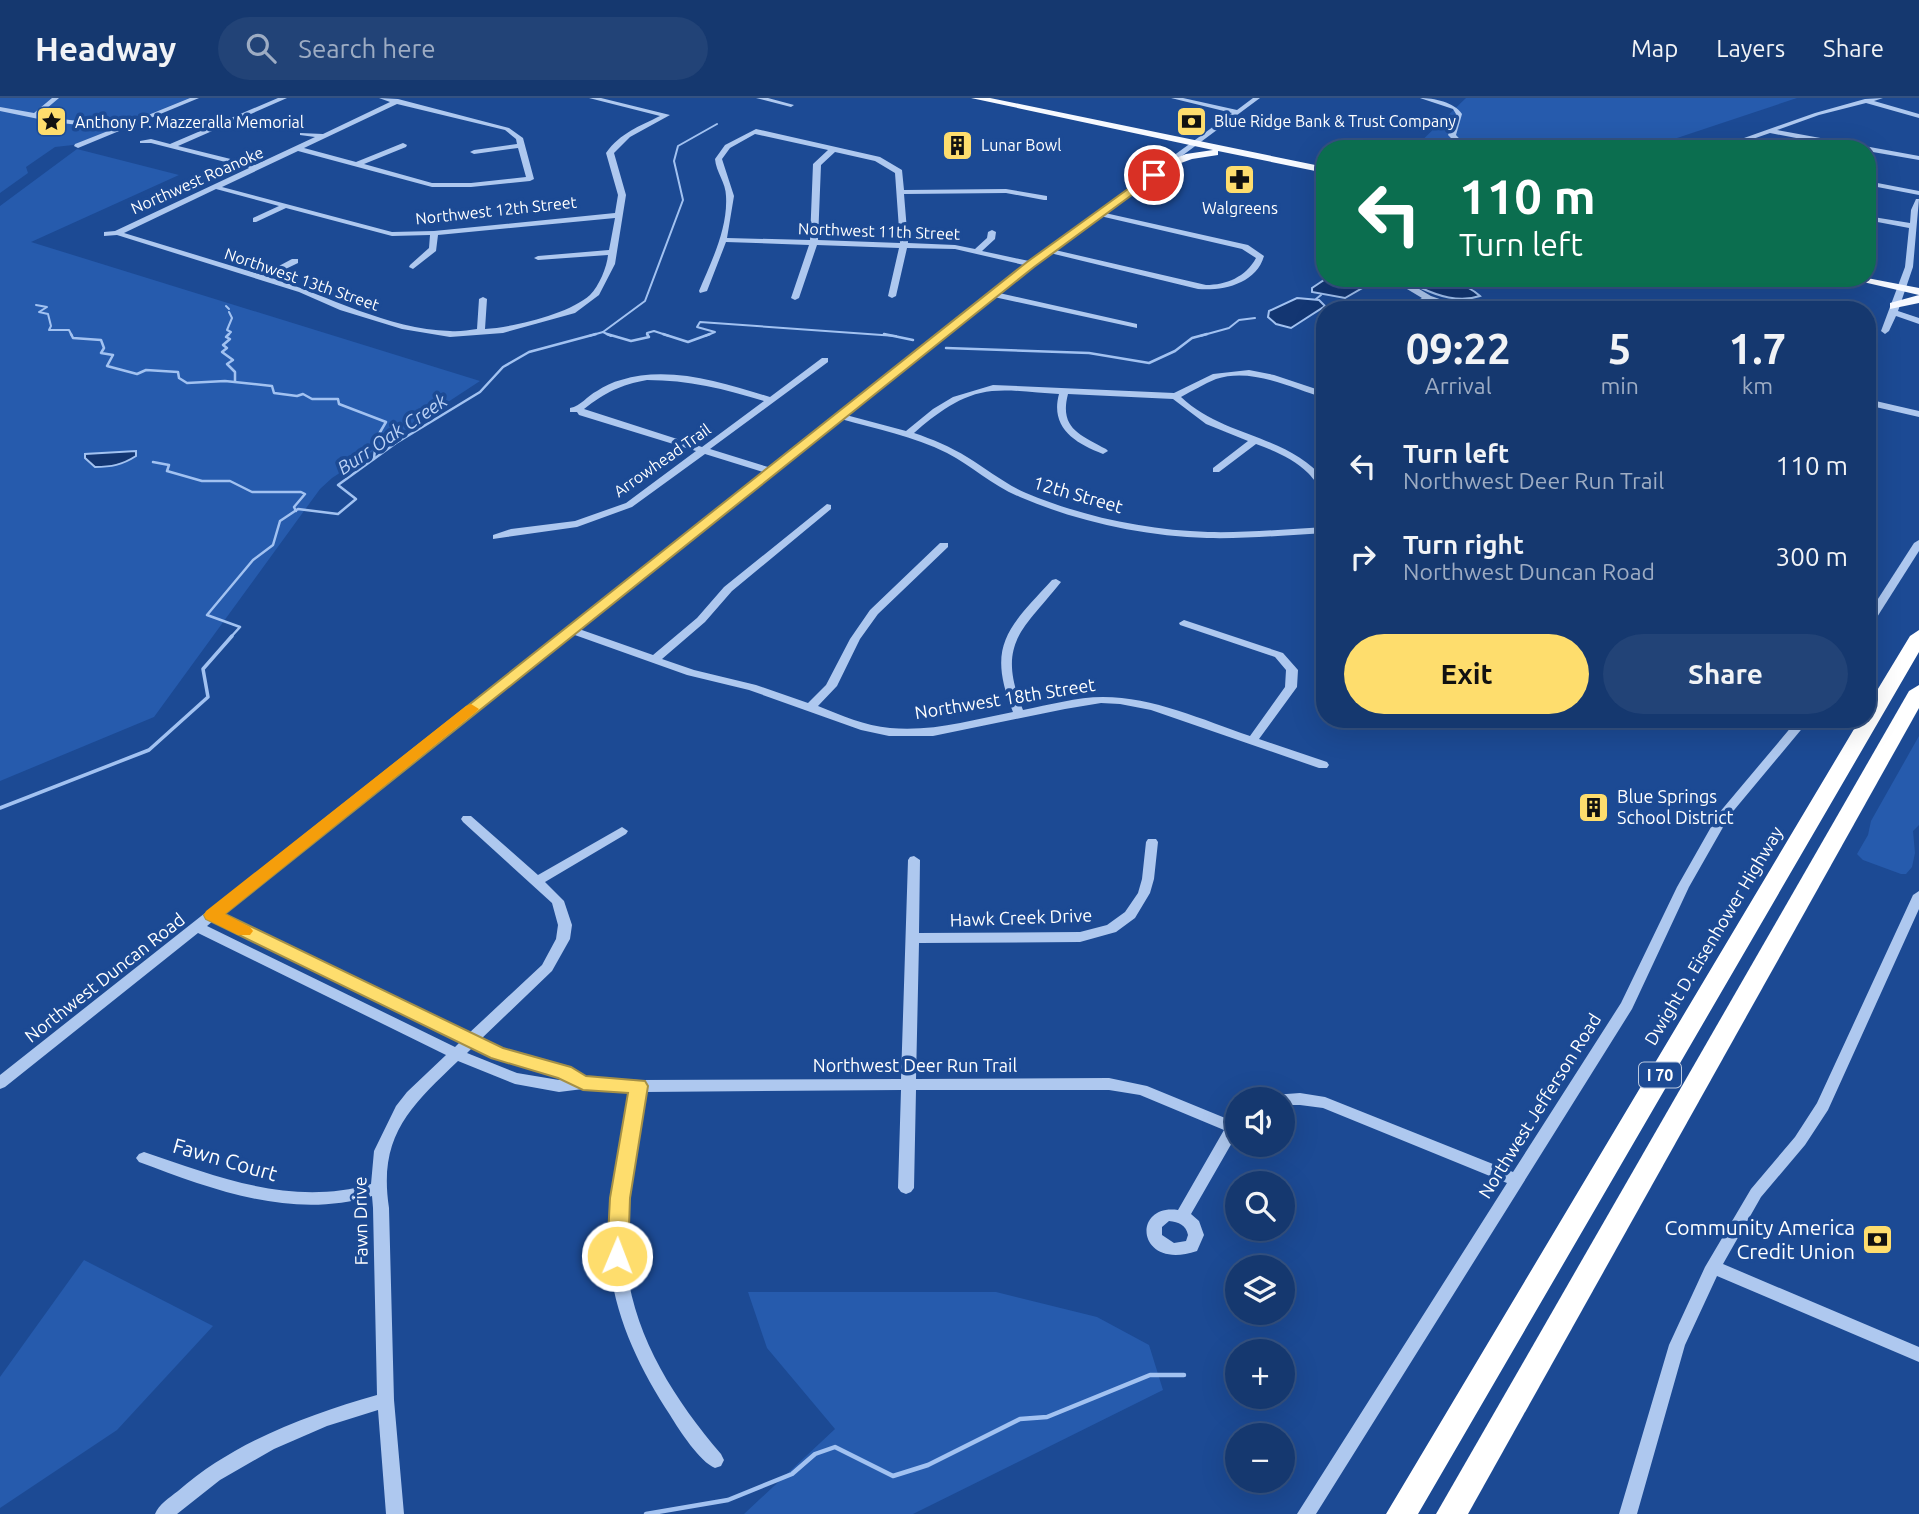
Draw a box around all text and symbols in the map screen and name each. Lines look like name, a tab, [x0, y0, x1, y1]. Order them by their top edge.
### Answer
search box	[218, 17, 708, 80]
icon: search	[242, 29, 280, 67]
text: Headway	[35, 30, 176, 67]
text: Search here	[298, 34, 436, 63]
text: Map	[1631, 35, 1678, 62]
text: Layers	[1716, 35, 1785, 62]
text: Share	[1823, 35, 1884, 62]
bank icon: Blue Ridge Bank & Trust Company	[1174, 104, 1208, 138]
place icon: Anthony P. Mazzeralla Memorial	[35, 105, 69, 139]
place label: Blue Ridge Bank & Trust Company	[1214, 112, 1456, 130]
place label: Anthony P. Mazzeralla Memorial	[75, 113, 304, 131]
building icon: Lunar Bowl	[941, 128, 975, 162]
place label: Lunar Bowl	[981, 136, 1061, 154]
street label: Northwest Roanoke	[128, 143, 266, 217]
pin	[1124, 145, 1184, 205]
icon: arrive	[1135, 156, 1173, 194]
pharmacy icon: Walgreens	[1223, 162, 1257, 196]
icon: left	[1344, 168, 1435, 259]
text: 110 m	[1459, 168, 1596, 223]
street label: Northwest 12th Street	[414, 192, 578, 227]
place label: Walgreens	[1202, 199, 1278, 217]
street label: Northwest 11th Street	[798, 219, 961, 243]
text: Turn left	[1459, 226, 1583, 262]
street label: Northwest 13th Street	[222, 244, 382, 314]
text: 09:22	[1406, 325, 1511, 372]
text: 5	[1608, 325, 1632, 372]
text: 1.7	[1729, 325, 1786, 372]
text: Arrival	[1425, 373, 1492, 398]
text: min	[1600, 373, 1639, 398]
text: km	[1742, 373, 1773, 398]
water label: Burr Oak Creek	[333, 389, 451, 479]
street label: Arrowhead Trail	[610, 420, 714, 500]
text: Turn left	[1403, 439, 1509, 468]
icon: left	[1344, 447, 1382, 485]
text: 110 m	[1776, 451, 1848, 480]
text: Northwest Deer Run Trail	[1403, 468, 1664, 493]
street label: 12th Street	[1031, 472, 1125, 516]
text: Turn right	[1403, 530, 1524, 559]
icon: right	[1344, 538, 1382, 576]
text: 300 m	[1776, 542, 1848, 571]
text: Northwest Duncan Road	[1403, 559, 1655, 584]
button: Exit	[1344, 634, 1589, 714]
button: Share	[1603, 634, 1848, 714]
street label: Northwest 18th Street	[913, 674, 1097, 722]
place label: Blue Springs School District	[1617, 786, 1734, 827]
building icon: Blue Springs School District	[1577, 790, 1611, 824]
street label: Dwight D. Eisenhower Highway	[1640, 822, 1787, 1048]
street label: Hawk Creek Drive	[949, 905, 1092, 929]
street label: Northwest Duncan Road	[21, 909, 188, 1046]
street label: Northwest Jefferson Road	[1474, 1009, 1604, 1201]
street label: Northwest Deer Run Trail	[813, 1055, 1017, 1075]
road number: I 70	[1639, 1063, 1681, 1088]
map controls	[1225, 1087, 1295, 1493]
button: sound	[1225, 1087, 1295, 1157]
street label: Fawn Court	[170, 1133, 280, 1185]
button: search	[1225, 1171, 1295, 1241]
street label: Fawn Drive	[349, 1176, 371, 1266]
place label: Community America Credit Union	[1664, 1215, 1855, 1263]
position arrow	[580, 1219, 654, 1293]
bank icon: Community America Credit Union	[1861, 1223, 1895, 1257]
button: layers	[1225, 1255, 1295, 1325]
button: +	[1225, 1339, 1295, 1409]
button: −	[1225, 1423, 1295, 1493]

